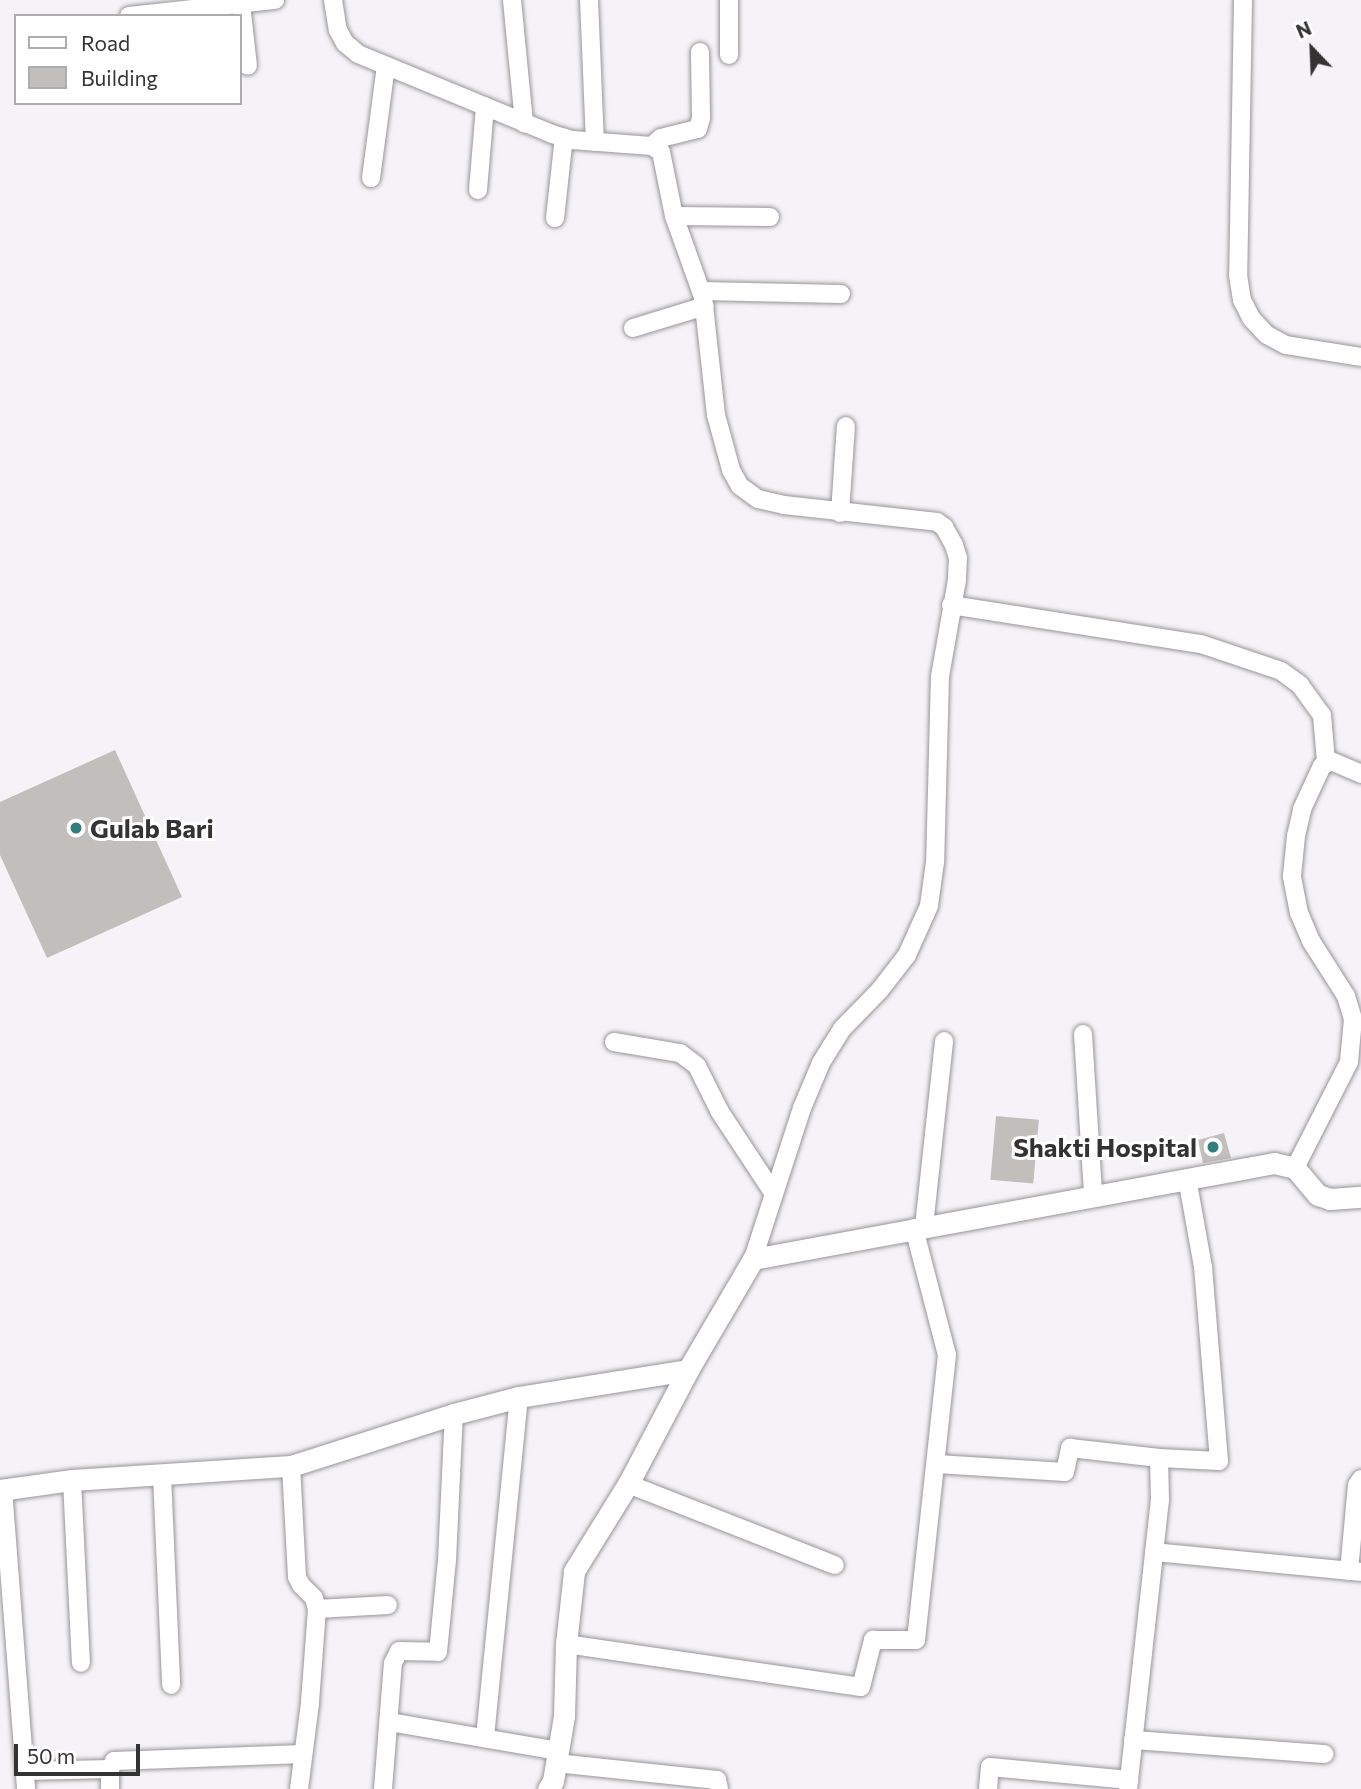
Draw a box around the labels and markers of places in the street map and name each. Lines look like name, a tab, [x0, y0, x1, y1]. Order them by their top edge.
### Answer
place label: Gulab Bari	[90, 812, 214, 844]
marker: Gulab Bari	[68, 820, 84, 836]
place label: Shakti Hospital	[1013, 1131, 1197, 1163]
marker: Shakti Hospital	[1203, 1137, 1223, 1157]

